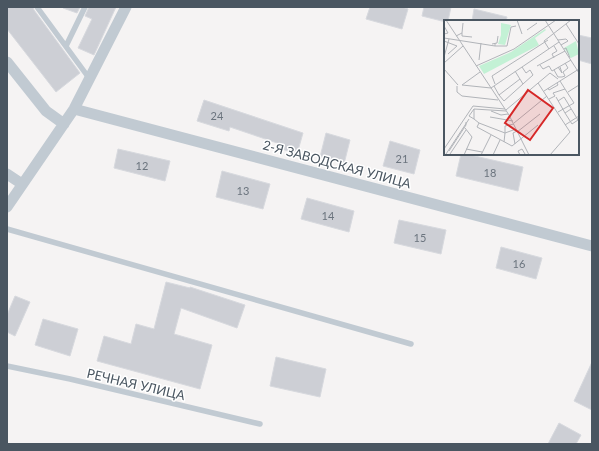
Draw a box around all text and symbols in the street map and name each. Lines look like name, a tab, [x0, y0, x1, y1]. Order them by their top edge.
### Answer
inset map	[444, 20, 579, 155]
house number: 24	[211, 109, 224, 122]
street label: 2-Я ЗАВОДСКАЯ УЛИЦА	[261, 137, 413, 192]
house number: 21	[396, 152, 408, 165]
house number: 12	[136, 159, 148, 172]
house number: 18	[484, 166, 496, 179]
house number: 13	[237, 184, 249, 197]
house number: 14	[322, 209, 335, 222]
house number: 15	[414, 231, 426, 244]
house number: 16	[513, 257, 525, 270]
street label: РЕЧНАЯ УЛИЦА	[85, 365, 187, 403]

